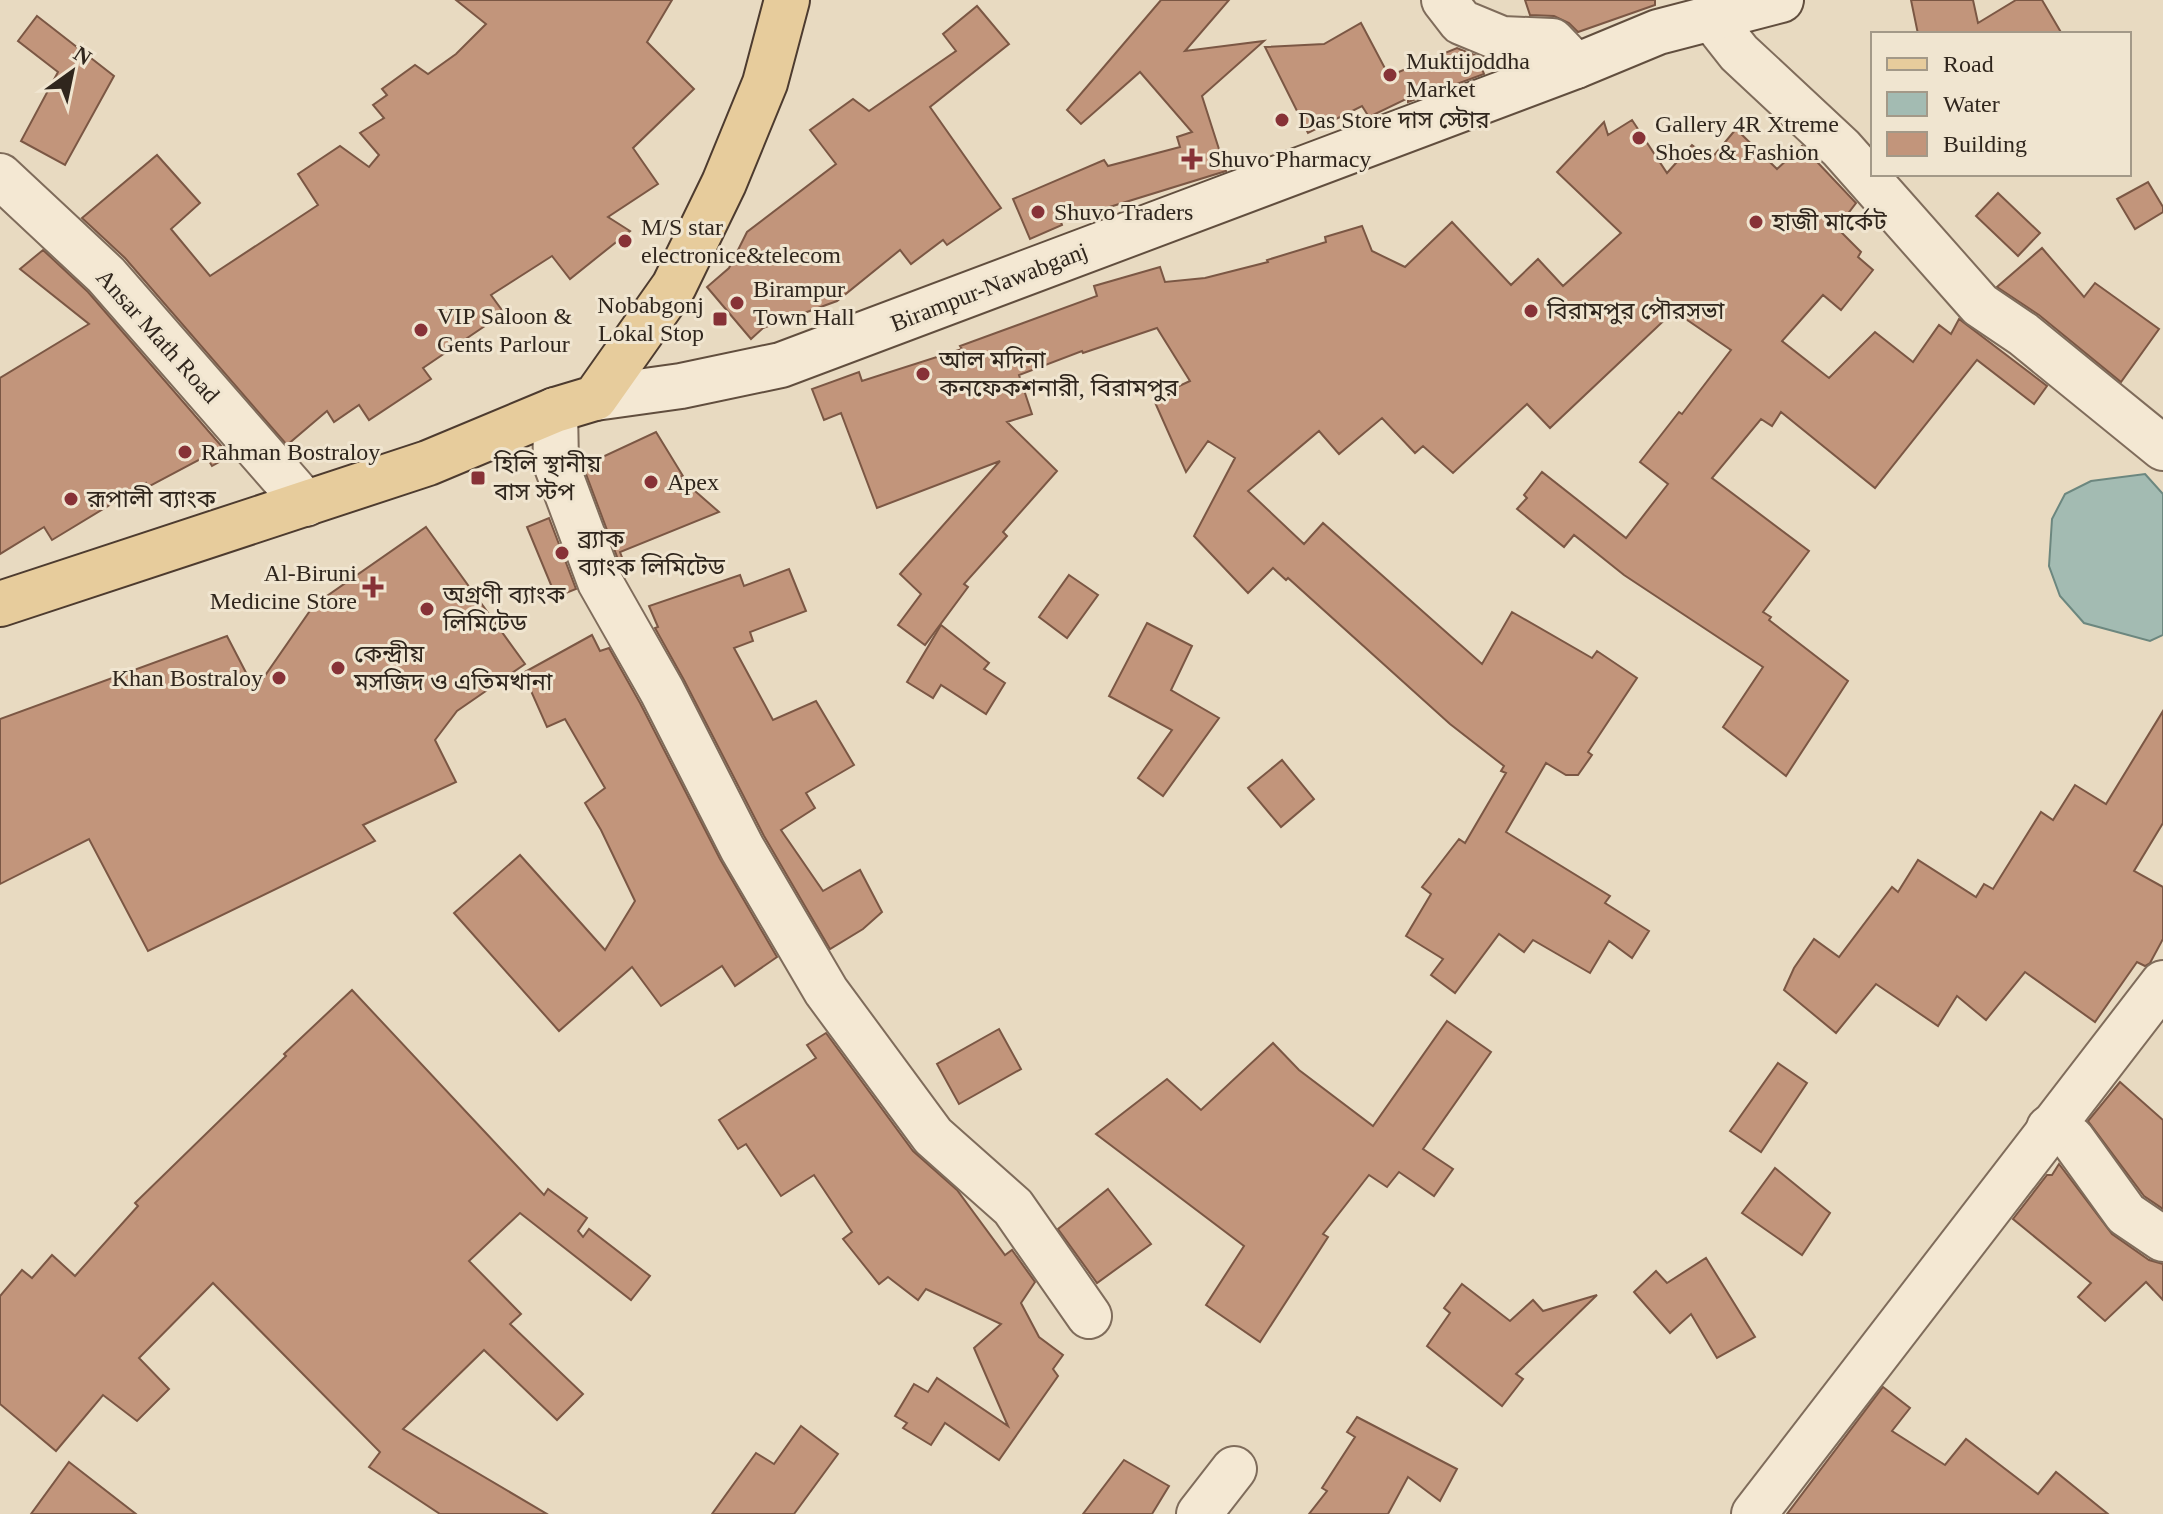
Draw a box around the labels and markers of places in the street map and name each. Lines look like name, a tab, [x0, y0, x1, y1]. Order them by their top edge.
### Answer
place label: Muktijoddha Market	[1406, 48, 1530, 102]
marker: Muktijoddha Market	[1381, 66, 1399, 84]
place label: Das Store দাস স্টোর	[1298, 106, 1490, 133]
marker: Das Store দাস স্টোর	[1273, 111, 1291, 129]
place label: Gallery 4R Xtreme Shoes & Fashion	[1655, 111, 1839, 165]
marker: Gallery 4R Xtreme Shoes & Fashion	[1630, 129, 1648, 147]
place label: Shuvo Pharmacy	[1208, 146, 1371, 172]
marker: Shuvo Pharmacy	[1183, 150, 1201, 168]
place label: Shuvo Traders	[1054, 199, 1193, 225]
marker: Shuvo Traders	[1029, 203, 1047, 221]
place label: হাজী মার্কেট	[1771, 207, 1887, 235]
marker: হাজী মার্কেট	[1747, 213, 1765, 231]
place label: M/S star electronice&telecom	[641, 214, 841, 268]
marker: M/S star electronice&telecom	[616, 232, 634, 250]
place label: Birampur Town Hall	[753, 276, 855, 330]
place label: Nobabgonj Lokal Stop	[597, 292, 704, 346]
marker: Birampur Town Hall	[728, 294, 746, 312]
place label: বিরামপুর পৌরসভা	[1546, 297, 1725, 325]
marker: বিরামপুর পৌরসভা	[1522, 302, 1540, 320]
place label: VIP Saloon & Gents Parlour	[437, 303, 572, 357]
marker: Nobabgonj Lokal Stop	[711, 310, 729, 328]
marker: VIP Saloon & Gents Parlour	[412, 321, 430, 339]
place label: আল মদিনা কনফেকশনারী, বিরামপুর	[938, 346, 1179, 402]
marker: আল মদিনা কনফেকশনারী, বিরামপুর	[914, 365, 932, 383]
place label: Rahman Bostraloy	[201, 439, 380, 465]
marker: Rahman Bostraloy	[176, 443, 194, 461]
place label: হিলি স্থানীয় বাস স্টপ	[493, 450, 602, 505]
marker: হিলি স্থানীয় বাস স্টপ	[469, 469, 487, 487]
place label: Apex	[667, 469, 719, 495]
marker: Apex	[642, 473, 660, 491]
place label: রূপালী ব্যাংক	[86, 485, 217, 512]
marker: রূপালী ব্যাংক	[62, 490, 80, 508]
place label: ব্র্যাক ব্যাংক লিমিটেড	[577, 526, 726, 580]
marker: ব্র্যাক ব্যাংক লিমিটেড	[553, 544, 571, 562]
place label: Al-Biruni Medicine Store	[210, 560, 357, 614]
marker: Al-Biruni Medicine Store	[364, 578, 382, 596]
place label: অগ্রণী ব্যাংক লিমিটেড	[442, 581, 566, 636]
marker: অগ্রণী ব্যাংক লিমিটেড	[418, 600, 436, 618]
place label: কেন্দ্রীয় মসজিদ ও এতিমখানা	[353, 640, 553, 695]
marker: কেন্দ্রীয় মসজিদ ও এতিমখানা	[329, 659, 347, 677]
place label: Khan Bostraloy	[112, 665, 263, 691]
marker: Khan Bostraloy	[270, 669, 288, 687]

